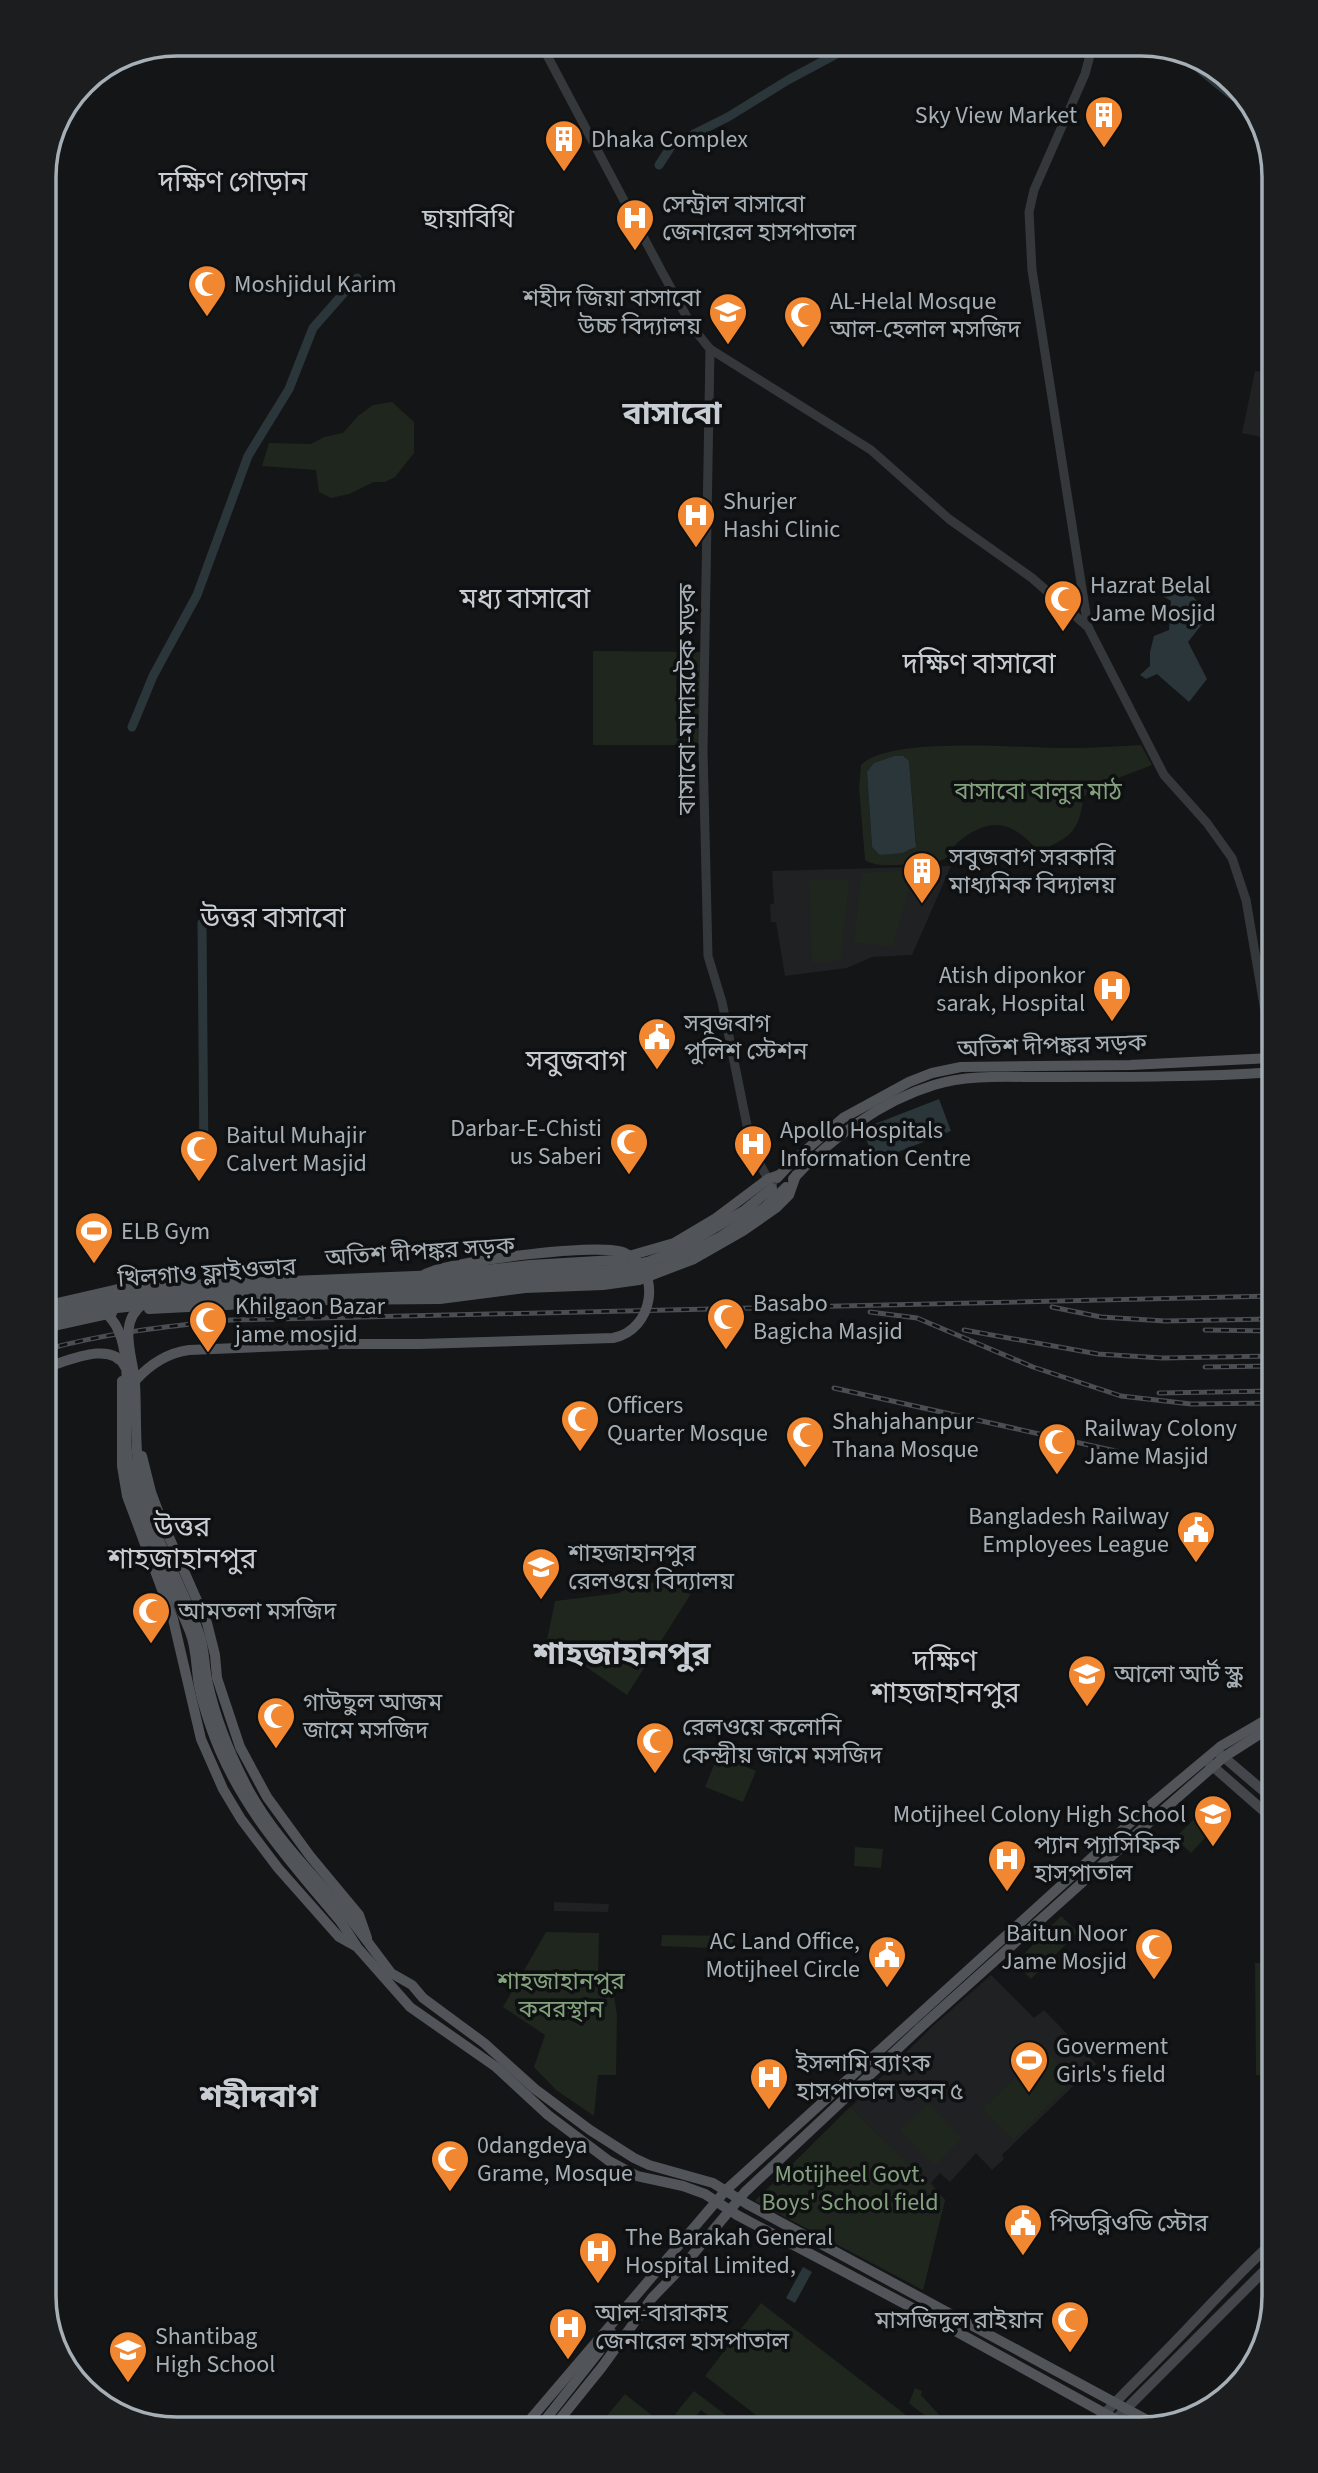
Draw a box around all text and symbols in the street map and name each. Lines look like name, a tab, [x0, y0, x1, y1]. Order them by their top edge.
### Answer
building icon: Sky View Market	[1083, 94, 1125, 149]
place label: Sky View Market	[915, 98, 1077, 133]
building icon: Dhaka Complex	[543, 118, 585, 173]
place label: Dhaka Complex	[591, 122, 748, 157]
district label: দক্ষিণ গোড়ান	[158, 162, 308, 202]
place label: সেন্ট্রাল বাসাবো জেনারেল হাসপাতাল	[662, 187, 857, 250]
hospital icon: সেন্ট্রাল বাসাবো জেনারেল হাসপাতাল	[614, 197, 656, 252]
district label: ছায়াবিথি	[421, 200, 515, 237]
mosque icon: Moshjidul Karim	[186, 263, 228, 318]
place label: Moshjidul Karim	[234, 267, 397, 302]
place label: শহীদ জিয়া বাসাবো উচ্চ বিদ্যালয়	[522, 281, 702, 344]
place label: AL-Helal Mosque আল-হেলাল মসজিদ	[829, 284, 1021, 347]
school or university icon: শহীদ জিয়া বাসাবো উচ্চ বিদ্যালয়	[707, 291, 749, 346]
mosque icon: AL-Helal Mosque আল-হেলাল মসজিদ	[782, 294, 824, 349]
district label: বাসাবো	[621, 391, 722, 437]
place label: Shurjer Hashi Clinic	[723, 484, 840, 547]
hospital icon: Shurjer Hashi Clinic	[675, 494, 717, 549]
place label: Hazrat Belal Jame Mosjid	[1090, 568, 1216, 631]
mosque icon: Hazrat Belal Jame Mosjid	[1042, 578, 1084, 633]
district label: মধ্য বাসাবো	[459, 579, 591, 619]
street label: বাসাবো-মাদারটেক সড়ক	[670, 583, 705, 816]
district label: দক্ষিণ বাসাবো	[901, 644, 1056, 684]
park label: বাসাবো বালুর মাঠ	[953, 774, 1123, 809]
place label: সবুজবাগ সরকারি মাধ্যমিক বিদ্যালয়	[948, 840, 1116, 903]
building icon: সবুজবাগ সরকারি মাধ্যমিক বিদ্যালয়	[901, 850, 943, 905]
district label: উত্তর বাসাবো	[199, 898, 346, 938]
place label: Atish diponkor sarak, Hospital	[936, 958, 1086, 1021]
hospital icon: Atish diponkor sarak, Hospital	[1091, 968, 1133, 1023]
place label: সবুজবাগ পুলিশ স্টেশন	[683, 1006, 808, 1069]
public building icon: সবুজবাগ পুলিশ স্টেশন	[636, 1016, 678, 1071]
street label: অতিশ দীপঙ্কর সড়ক	[956, 1025, 1148, 1067]
district label: সবুজবাগ	[525, 1041, 627, 1081]
place label: Darbar-E-Chisti us Saberi	[450, 1111, 602, 1174]
place label: Apollo Hospitals Information Centre	[780, 1113, 971, 1176]
place label: Baitul Muhajir Calvert Masjid	[226, 1118, 367, 1181]
mosque icon: Darbar-E-Chisti us Saberi	[608, 1121, 650, 1176]
hospital icon: Apollo Hospitals Information Centre	[732, 1123, 774, 1178]
mosque icon: Baitul Muhajir Calvert Masjid	[178, 1128, 220, 1183]
sports icon: ELB Gym	[73, 1210, 115, 1265]
place label: ELB Gym	[121, 1214, 210, 1249]
street label: অতিশ দীপঙ্কর সড়ক	[323, 1228, 517, 1276]
street label: খিলগাও ফ্লাইওভার	[116, 1249, 298, 1297]
place label: Basabo Bagicha Masjid	[753, 1286, 903, 1349]
place label: Khilgaon Bazar jame mosjid	[234, 1289, 386, 1352]
mosque icon: Basabo Bagicha Masjid	[705, 1296, 747, 1351]
mosque icon: Khilgaon Bazar jame mosjid	[187, 1299, 229, 1354]
place label: Officers Quarter Mosque	[607, 1388, 768, 1451]
mosque icon: Officers Quarter Mosque	[559, 1398, 601, 1453]
place label: Shahjahanpur Thana Mosque	[832, 1404, 979, 1467]
place label: Railway Colony Jame Masjid	[1084, 1411, 1237, 1474]
mosque icon: Shahjahanpur Thana Mosque	[784, 1414, 826, 1469]
mosque icon: Railway Colony Jame Masjid	[1036, 1421, 1078, 1476]
place label: Bangladesh Railway Employees League	[968, 1499, 1169, 1562]
district label: উত্তর শাহজাহানপুর	[106, 1507, 257, 1579]
public building icon: Bangladesh Railway Employees League	[1175, 1509, 1217, 1564]
place label: শাহজাহানপুর রেলওয়ে বিদ্যালয়	[567, 1536, 735, 1599]
school or university icon: শাহজাহানপুর রেলওয়ে বিদ্যালয়	[520, 1546, 562, 1601]
mosque icon: আমতলা মসজিদ	[130, 1590, 172, 1645]
place label: আমতলা মসজিদ	[177, 1594, 337, 1629]
district label: শাহজাহানপুর	[533, 1631, 711, 1677]
district label: দক্ষিণ শাহজাহানপুর	[869, 1641, 1020, 1713]
school or university icon: আলো আর্ট স্কুল	[1066, 1653, 1108, 1708]
place label: আলো আর্ট স্কুল	[1113, 1657, 1244, 1692]
place label: গাউছুল আজম জামে মসজিদ	[302, 1685, 442, 1748]
mosque icon: গাউছুল আজম জামে মসজিদ	[255, 1695, 297, 1750]
place label: রেলওয়ে কলোনি কেন্দ্রীয় জামে মসজিদ	[682, 1710, 883, 1773]
mosque icon: রেলওয়ে কলোনি কেন্দ্রীয় জামে মসজিদ	[634, 1720, 676, 1775]
school or university icon: Motijheel Colony High School	[1192, 1793, 1234, 1848]
place label: Motijheel Colony High School	[893, 1797, 1186, 1832]
place label: প্যান প্যাসিফিক হাসপাতাল	[1033, 1828, 1181, 1891]
hospital icon: প্যান প্যাসিফিক হাসপাতাল	[986, 1838, 1028, 1893]
place label: Baitun Noor Jame Mosjid	[1001, 1916, 1128, 1979]
place label: AC Land Office, Motijheel Circle	[706, 1924, 860, 1987]
mosque icon: Baitun Noor Jame Mosjid	[1133, 1926, 1175, 1981]
public building icon: AC Land Office, Motijheel Circle	[866, 1934, 908, 1989]
park label: শাহজাহানপুর কবরস্থান	[496, 1964, 626, 2027]
place label: Goverment Girls's field	[1056, 2029, 1168, 2092]
sports icon: Goverment Girls's field	[1008, 2039, 1050, 2094]
place label: ইসলামি ব্যাংক হাসপাতাল ভবন ৫	[795, 2046, 964, 2109]
hospital icon: ইসলামি ব্যাংক হাসপাতাল ভবন ৫	[748, 2056, 790, 2111]
district label: শহীদবাগ	[199, 2074, 319, 2120]
place label: 0dangdeya Grame, Mosque	[477, 2128, 633, 2191]
mosque icon: 0dangdeya Grame, Mosque	[429, 2138, 471, 2193]
park label: Motijheel Govt. Boys' School field	[761, 2157, 939, 2220]
public building icon: পিডব্লিওডি স্টোর	[1002, 2202, 1044, 2257]
place label: পিডব্লিওডি স্টোর	[1049, 2206, 1209, 2241]
place label: The Barakah General Hospital Limited,	[625, 2220, 833, 2283]
hospital icon: The Barakah General Hospital Limited,	[577, 2230, 619, 2285]
place label: আল-বারাকাহ জেনারেল হাসপাতাল	[594, 2296, 790, 2359]
mosque icon: মাসজিদুল রাইয়ান	[1049, 2299, 1091, 2354]
place label: মাসজিদুল রাইয়ান	[874, 2303, 1044, 2338]
hospital icon: আল-বারাকাহ জেনারেল হাসপাতাল	[547, 2306, 589, 2361]
place label: Shantibag High School	[155, 2319, 275, 2382]
school or university icon: Shantibag High School	[107, 2329, 149, 2384]

